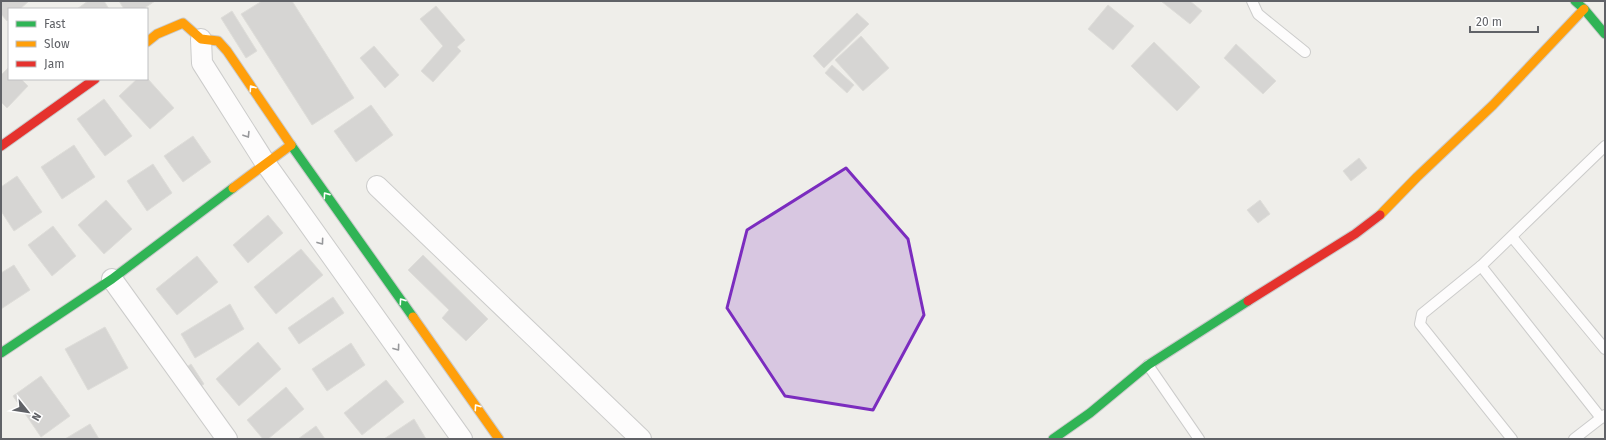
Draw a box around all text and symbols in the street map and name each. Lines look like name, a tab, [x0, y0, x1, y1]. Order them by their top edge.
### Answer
legend	[8, 8, 148, 80]
scale bar	[1470, 8, 1538, 34]
text: 20 m	[1476, 15, 1502, 29]
text: Fast	[44, 17, 66, 31]
text: Slow	[44, 37, 70, 51]
text: Jam	[44, 57, 64, 71]
one-way arrow	[250, 86, 257, 93]
one-way arrow	[243, 131, 250, 138]
one-way arrow	[323, 192, 331, 199]
one-way arrow	[316, 238, 324, 245]
one-way arrow	[399, 298, 407, 305]
one-way arrow	[392, 343, 399, 350]
north arrow	[8, 392, 48, 432]
one-way arrow	[474, 404, 482, 411]
text: N	[29, 410, 44, 423]

